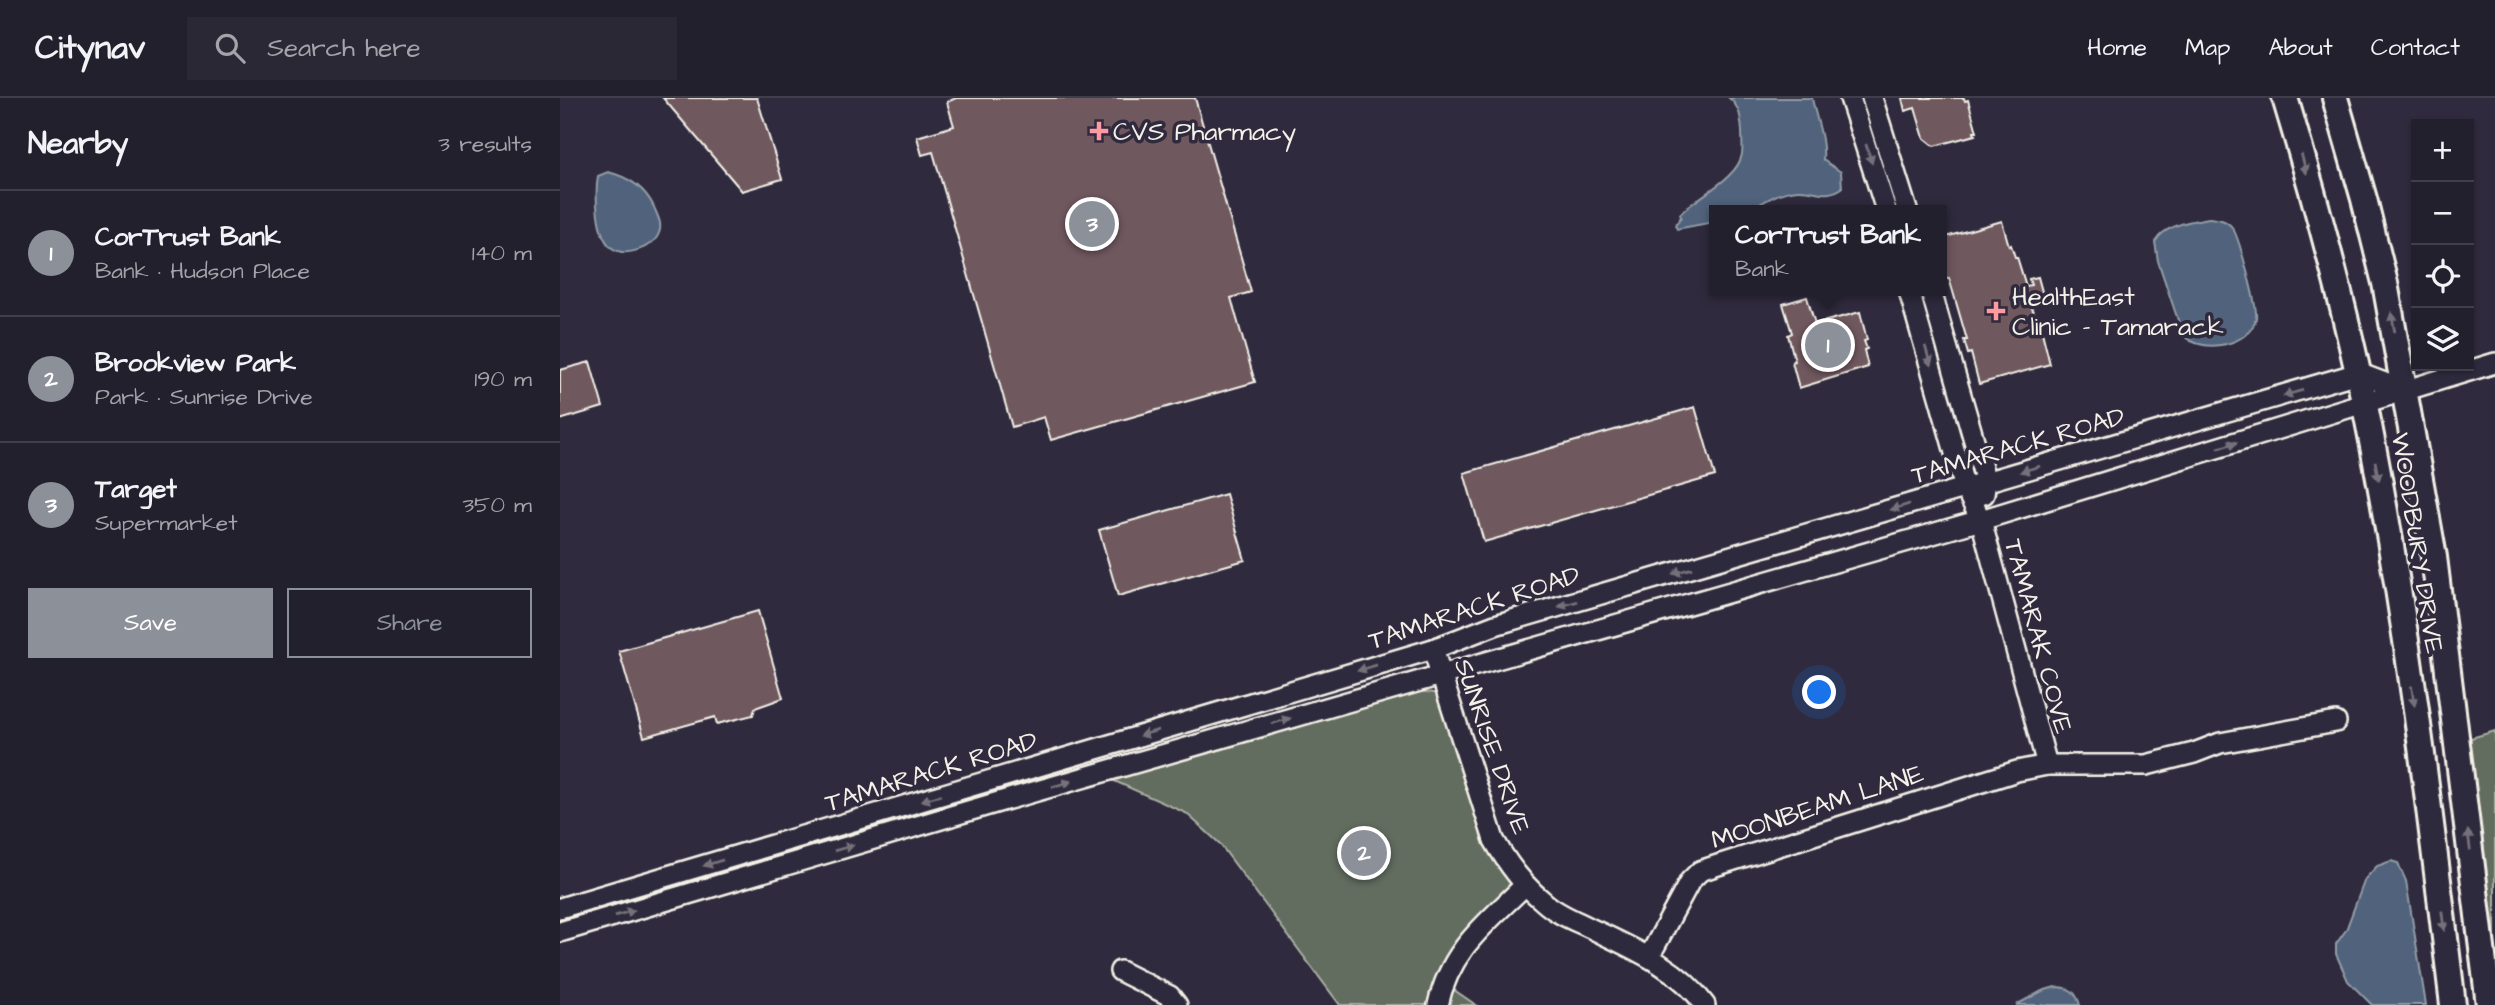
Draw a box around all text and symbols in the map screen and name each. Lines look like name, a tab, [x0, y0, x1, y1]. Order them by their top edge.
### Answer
search box	[187, 17, 677, 80]
text: Citynav	[35, 25, 145, 71]
icon: search	[211, 29, 249, 67]
text: Search here	[267, 30, 421, 66]
text: Home	[2087, 31, 2147, 65]
text: Map	[2185, 31, 2230, 65]
text: About	[2268, 31, 2333, 65]
text: Contact	[2371, 31, 2460, 65]
place label: CVS Pharmacy	[1113, 114, 1296, 152]
map controls	[2411, 119, 2474, 371]
button: +	[2411, 119, 2474, 182]
text: Nearby	[28, 123, 128, 165]
marker: CVS Pharmacy	[1091, 123, 1107, 139]
text: 3 results	[438, 128, 532, 160]
one-way arrow	[1864, 143, 1875, 164]
one-way arrow	[2299, 153, 2310, 175]
button: −	[2411, 182, 2474, 245]
pin: 3	[1069, 198, 1115, 250]
popup	[1709, 205, 1947, 296]
text: CorTrust Bank	[1735, 217, 1921, 253]
text: CorTrust Bank	[95, 219, 281, 255]
text: 1	[50, 237, 52, 269]
text: 140 m	[472, 237, 532, 269]
button: locate	[2411, 245, 2474, 308]
text: Bank	[1735, 253, 1789, 285]
text: Bank · Hudson Place	[95, 255, 310, 287]
place label: HealthEast Clinic - Tamarack	[2012, 279, 2224, 345]
marker: HealthEast Clinic - Tamarack	[1986, 301, 2006, 321]
button: layers	[2411, 308, 2474, 371]
one-way arrow	[2387, 311, 2398, 333]
pin: 1	[1805, 319, 1851, 371]
text: Brookview Park	[95, 345, 296, 381]
one-way arrow	[1923, 346, 1933, 367]
text: 2	[44, 363, 58, 395]
text: 190 m	[474, 363, 532, 395]
text: Park · Sunrise Drive	[95, 381, 313, 413]
one-way arrow	[2282, 388, 2304, 399]
street label: TAMARACK ROAD	[1907, 398, 2129, 494]
street label: WOODBURY DRIVE	[2382, 430, 2452, 656]
one-way arrow	[2217, 439, 2238, 449]
one-way arrow	[2372, 460, 2383, 482]
one-way arrow	[2019, 464, 2041, 475]
text: Target	[95, 471, 177, 507]
text: 3	[45, 489, 57, 521]
text: 350 m	[462, 489, 532, 521]
one-way arrow	[1889, 502, 1910, 512]
text: Supermarket	[95, 507, 238, 539]
street label: TAMARAK COVE	[1995, 535, 2081, 737]
street label: TAMARACK ROAD	[1364, 557, 1585, 659]
one-way arrow	[1671, 567, 1692, 577]
button: Save	[28, 588, 273, 658]
button: Share	[287, 588, 532, 658]
one-way arrow	[1557, 599, 1579, 610]
street label: SUNRISE DRIVE	[1445, 654, 1539, 839]
one-way arrow	[1357, 664, 1378, 674]
your location	[1802, 675, 1836, 709]
one-way arrow	[2408, 685, 2419, 707]
one-way arrow	[1270, 715, 1292, 726]
street label: TAMARACK ROAD	[821, 723, 1042, 821]
one-way arrow	[1139, 729, 1160, 739]
street label: MOONBEAM LANE	[1706, 756, 1928, 858]
one-way arrow	[1052, 778, 1073, 788]
one-way arrow	[920, 794, 941, 804]
pin: 2	[1341, 827, 1387, 879]
one-way arrow	[2464, 829, 2475, 851]
one-way arrow	[833, 842, 854, 852]
one-way arrow	[702, 858, 723, 868]
one-way arrow	[615, 907, 636, 917]
one-way arrow	[2438, 911, 2449, 933]

